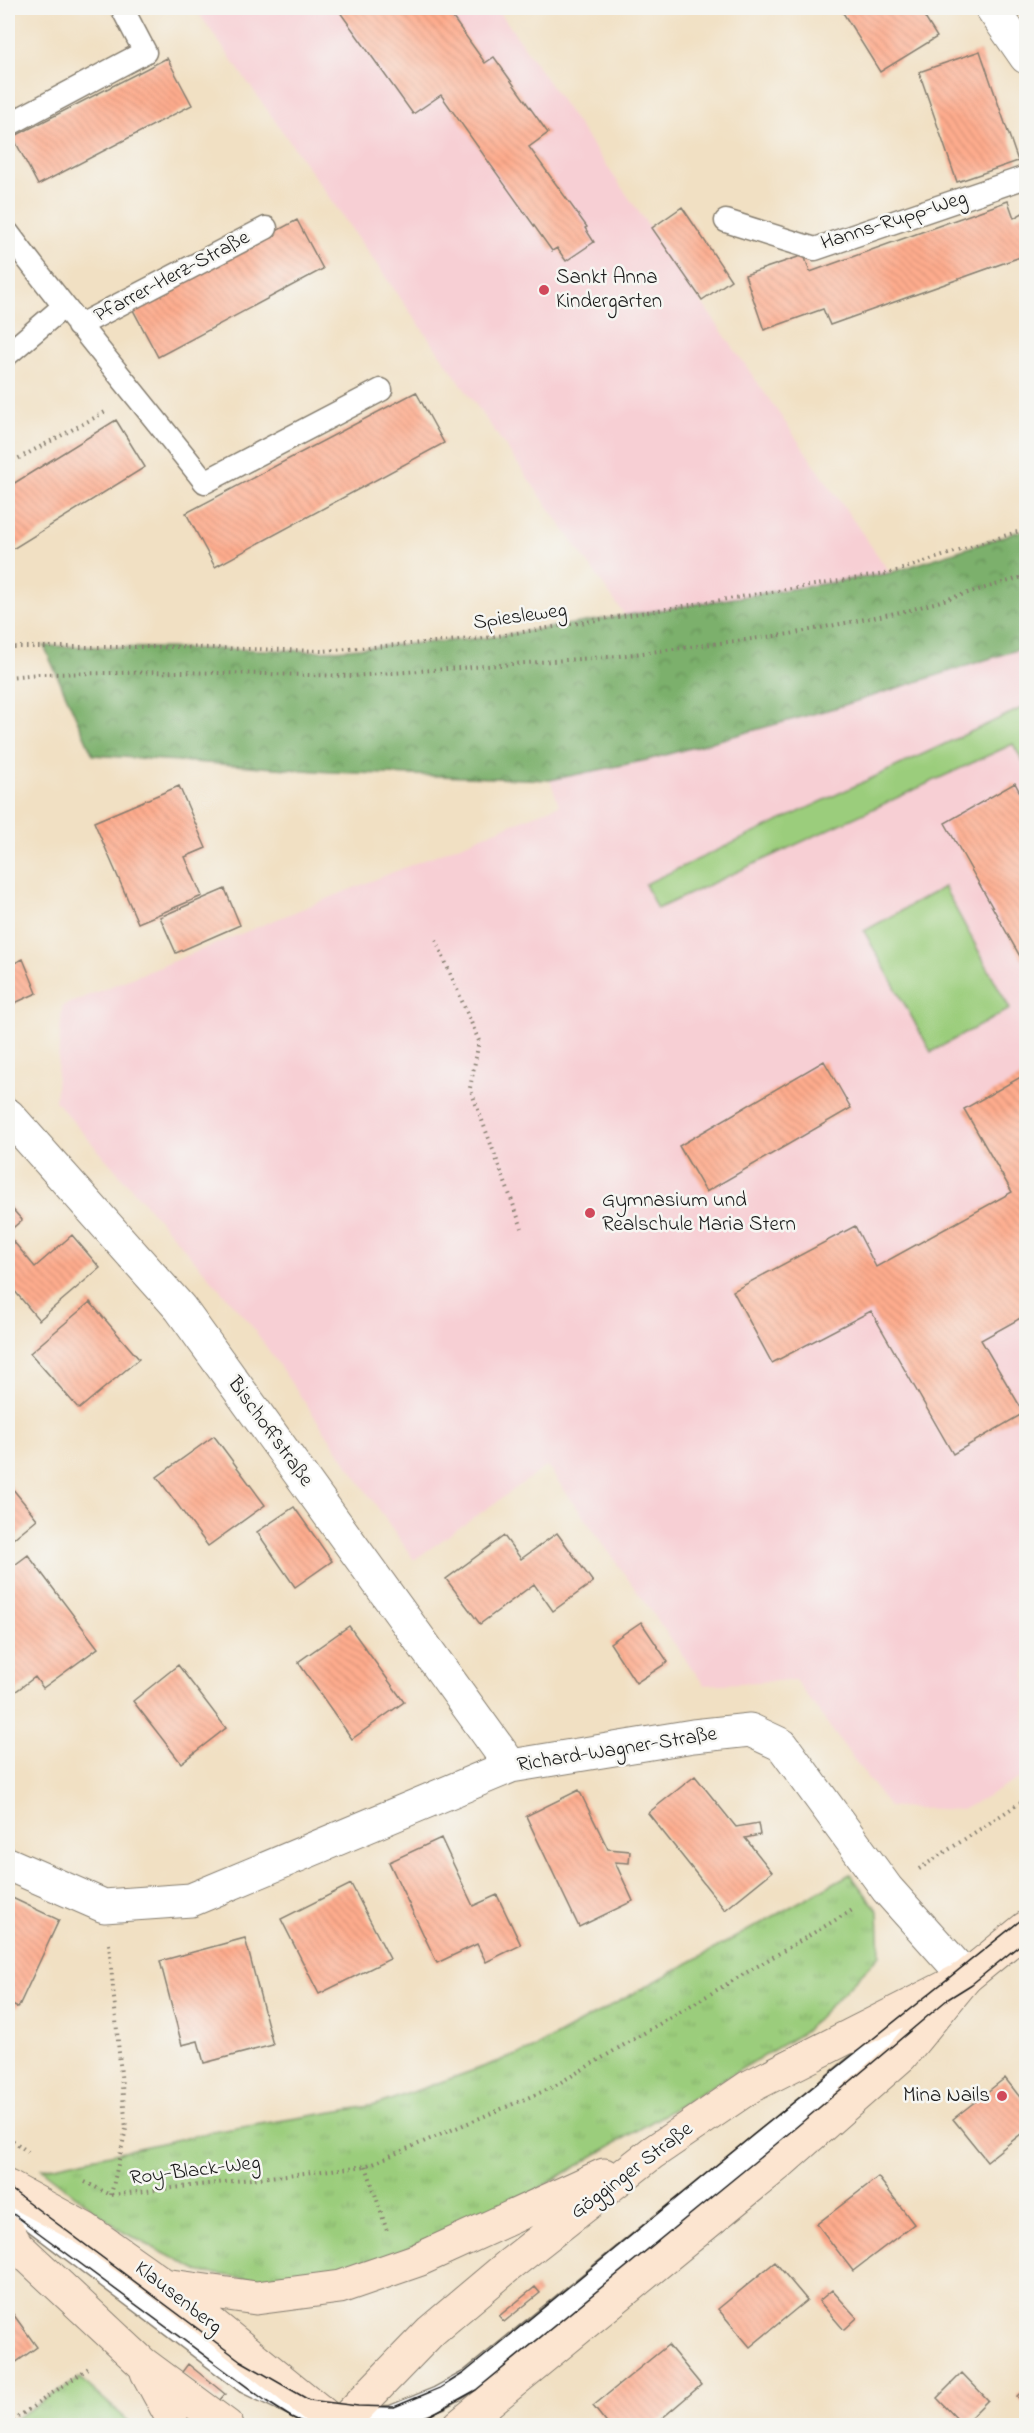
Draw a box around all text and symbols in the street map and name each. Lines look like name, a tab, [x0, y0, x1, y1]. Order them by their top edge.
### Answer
street label: Hanns-Rupp-Weg	[817, 183, 972, 261]
street label: Pfarrer-Herz-Straße	[89, 223, 256, 331]
place label: Sankt Anna Kindergarten	[556, 263, 662, 319]
marker: Sankt Anna Kindergarten	[537, 283, 551, 297]
street label: Spiesleweg	[471, 596, 569, 640]
place label: Gymnasium und Realschule Maria Stern	[602, 1186, 796, 1240]
marker: Gymnasium und Realschule Maria Stern	[583, 1206, 597, 1220]
street label: Bischoffstraße	[219, 1370, 321, 1494]
street label: Richard-Wagner-Straße	[515, 1719, 720, 1783]
place label: Mina Nails	[903, 2081, 990, 2111]
marker: Mina Nails	[995, 2089, 1009, 2103]
street label: Gögginger Straße	[564, 2115, 701, 2229]
street label: Roy-Black-Weg	[128, 2148, 262, 2196]
street label: Klausenberg	[127, 2254, 228, 2343]

